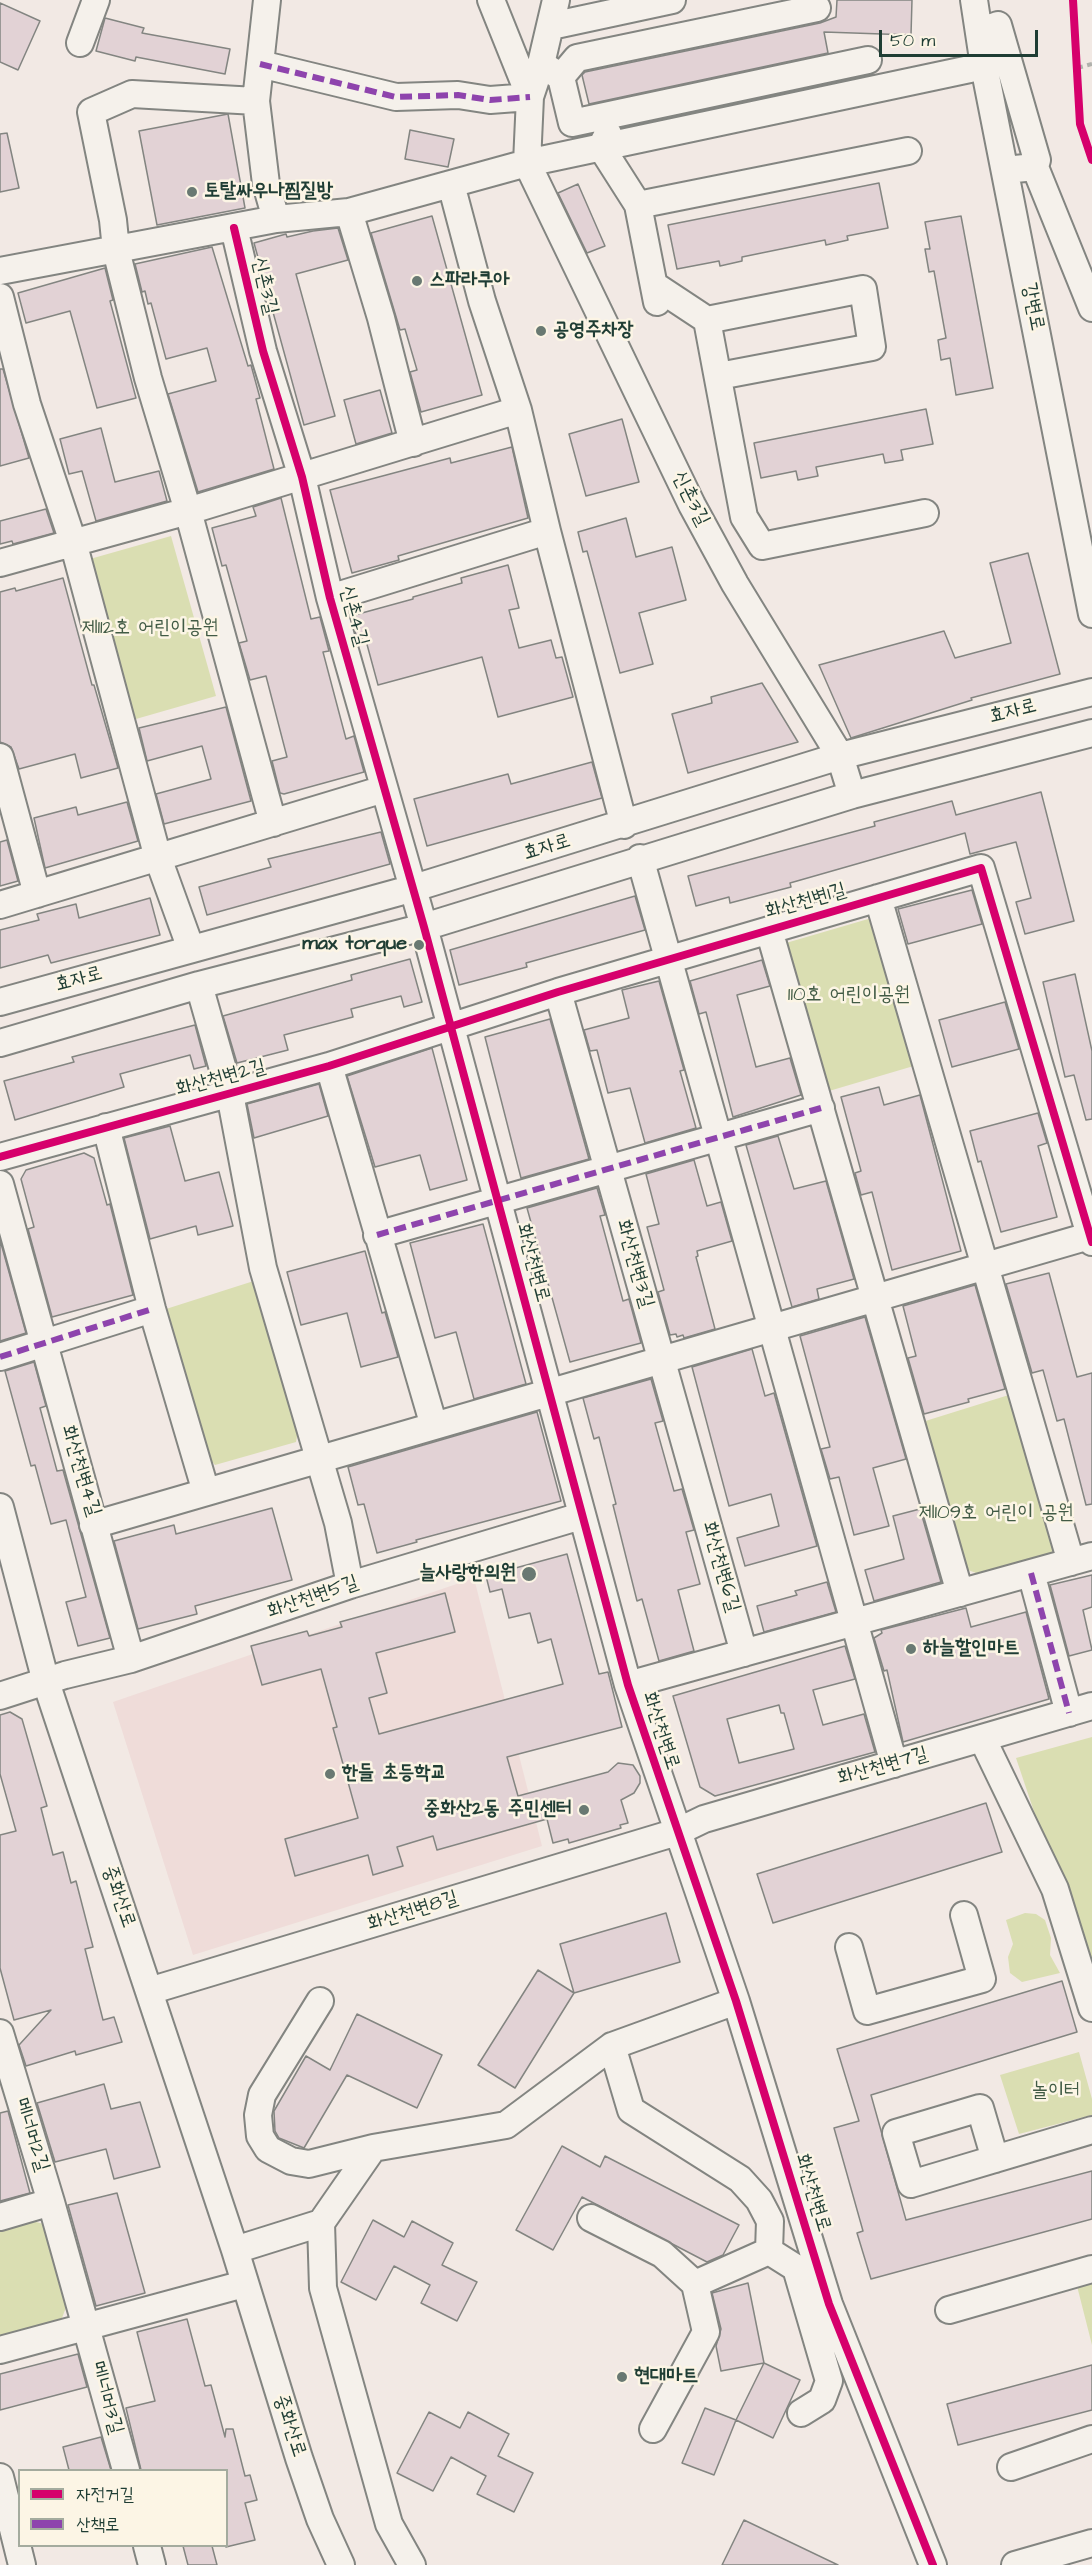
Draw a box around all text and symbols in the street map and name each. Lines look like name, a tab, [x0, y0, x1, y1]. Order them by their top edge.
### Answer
scale bar	[882, 18, 1041, 56]
text: 50 m	[890, 28, 935, 53]
place label: 토탈싸우나찜질방	[204, 180, 333, 204]
marker: 토탈싸우나찜질방	[185, 185, 199, 199]
street label: 신촌3길	[246, 255, 282, 317]
place label: 스파라쿠아	[429, 269, 509, 293]
marker: 스파라쿠아	[410, 274, 424, 288]
street label: 강변로	[1016, 281, 1048, 333]
place label: 공영주차장	[553, 319, 633, 343]
marker: 공영주차장	[534, 324, 548, 338]
street label: 신촌3길	[666, 468, 714, 530]
street label: 신촌4길	[333, 583, 373, 649]
park label: 제112호 어린이공원	[81, 617, 219, 641]
street label: 효자로	[987, 695, 1039, 729]
street label: 효자로	[520, 829, 574, 867]
street label: 화산천변1길	[763, 879, 849, 925]
place label: max torque	[302, 933, 407, 957]
marker: max torque	[412, 938, 426, 952]
street label: 효자로	[53, 962, 105, 998]
park label: 110호 어린이공원	[788, 984, 910, 1008]
street label: 화산천변2길	[174, 1056, 268, 1102]
street label: 화산천변3길	[610, 1217, 658, 1311]
street label: 화산천변로	[510, 1221, 554, 1305]
street label: 화산천변4길	[55, 1423, 105, 1519]
park label: 제109호 어린이 공원	[918, 1502, 1074, 1526]
street label: 화산천변6길	[696, 1519, 744, 1615]
place label: 늘사랑한의원	[419, 1562, 516, 1586]
marker: 늘사랑한의원	[520, 1565, 538, 1583]
street label: 화산천변5길	[264, 1571, 362, 1625]
place label: 하늘할인마트	[923, 1637, 1020, 1661]
marker: 하늘할인마트	[904, 1642, 918, 1656]
street label: 화산천변로	[636, 1689, 684, 1773]
street label: 화산천변7길	[835, 1743, 931, 1791]
place label: 한들 초등학교	[342, 1762, 447, 1786]
marker: 한들 초등학교	[323, 1767, 337, 1781]
place label: 중화산2동 주민센터	[424, 1798, 572, 1822]
marker: 중화산2동 주민센터	[577, 1803, 591, 1817]
street label: 중화산로	[96, 1863, 140, 1931]
street label: 화산천변8길	[365, 1887, 461, 1937]
park label: 놀이터	[1032, 2080, 1080, 2104]
street label: 메너머2길	[8, 2095, 54, 2175]
street label: 화산천변로	[789, 2151, 835, 2235]
street label: 메너머3길	[85, 2359, 127, 2437]
place label: 현대마트	[634, 2365, 698, 2389]
marker: 현대마트	[615, 2370, 629, 2384]
street label: 중화산로	[268, 2392, 310, 2460]
legend	[18, 2469, 228, 2547]
text: 자전거길	[76, 2482, 134, 2507]
text: 산책로	[76, 2512, 119, 2537]

